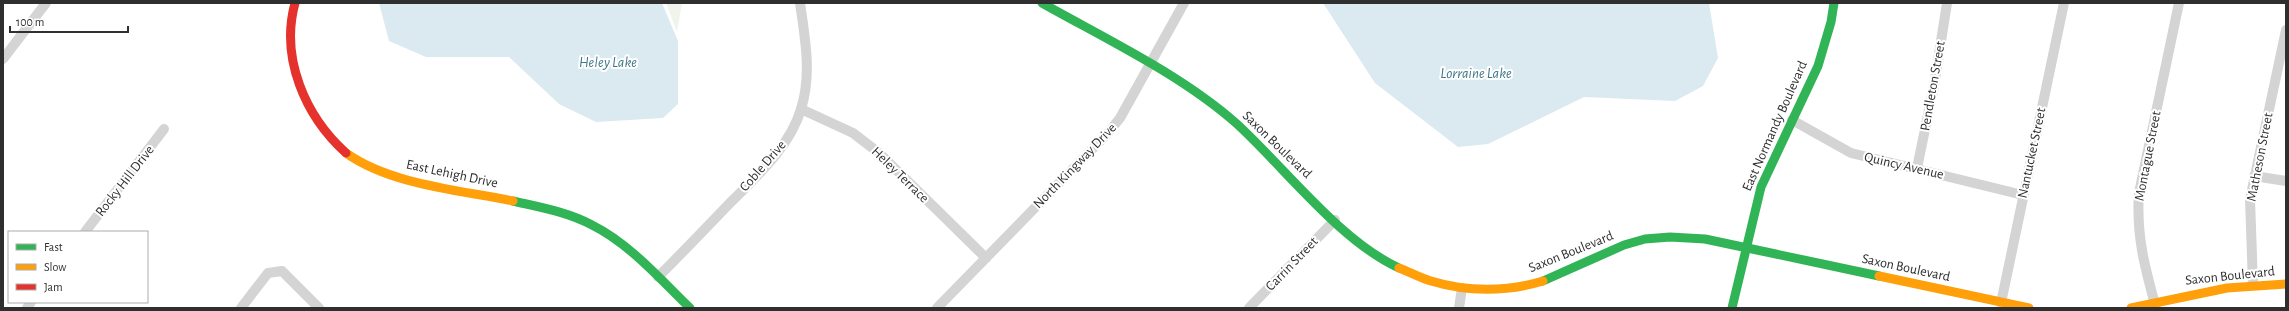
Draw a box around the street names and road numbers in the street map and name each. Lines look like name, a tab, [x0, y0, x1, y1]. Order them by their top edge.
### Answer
street label: Pendleton Street	[1918, 39, 1948, 132]
street label: East Normandy Boulevard	[1740, 59, 1810, 193]
street label: Nantucket Street	[2016, 106, 2049, 200]
street label: Saxon Boulevard	[1240, 109, 1314, 181]
street label: Montague Street	[2132, 109, 2164, 202]
street label: Matheson Street	[2245, 111, 2276, 203]
street label: North Kingway Drive	[1031, 121, 1119, 211]
street label: Coble Drive	[737, 138, 789, 194]
street label: Rocky Hill Drive	[93, 143, 157, 219]
street label: Heley Terrace	[869, 144, 931, 206]
street label: Quincy Avenue	[1863, 150, 1945, 182]
street label: East Lehigh Drive	[405, 157, 499, 191]
street label: Saxon Boulevard	[1527, 229, 1615, 275]
street label: Carrin Street	[1263, 234, 1321, 294]
street label: Saxon Boulevard	[1861, 252, 1951, 284]
street label: Saxon Boulevard	[2184, 264, 2276, 288]

